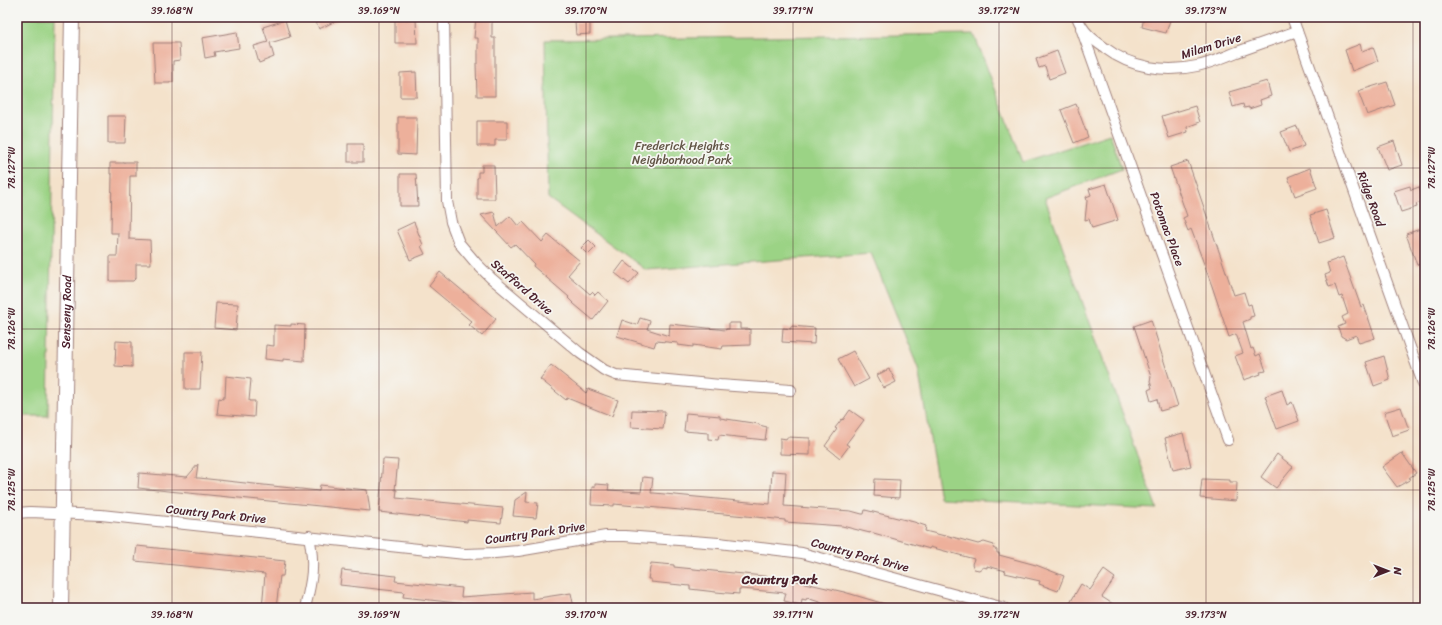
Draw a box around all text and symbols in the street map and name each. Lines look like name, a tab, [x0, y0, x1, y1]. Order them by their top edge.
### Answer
text: 39.168°N	[151, 2, 193, 20]
text: 39.169°N	[358, 2, 400, 20]
text: 39.170°N	[565, 2, 607, 20]
text: 39.171°N	[773, 2, 813, 20]
text: 39.172°N	[978, 2, 1020, 20]
text: 39.173°N	[1185, 2, 1227, 20]
street label: Milam Drive	[1178, 26, 1244, 66]
park label: Frederick Heights Neighborhood Park	[632, 135, 733, 171]
text: 78.127°W	[3, 146, 21, 189]
text: 78.127°W	[1423, 146, 1441, 189]
street label: Ridge Road	[1351, 168, 1391, 231]
street label: Potomac Place	[1143, 189, 1191, 269]
street label: Stafford Drive	[486, 253, 558, 321]
street label: Senseny Road	[55, 274, 78, 349]
text: 78.126°W	[3, 307, 21, 350]
text: 78.126°W	[1423, 307, 1441, 350]
text: 78.125°W	[3, 468, 21, 511]
text: 78.125°W	[1423, 468, 1441, 511]
street label: Country Park Drive	[165, 498, 267, 530]
street label: Country Park Drive	[484, 515, 586, 551]
street label: Country Park Drive	[809, 531, 912, 579]
north arrow	[1368, 551, 1408, 591]
text: N	[1388, 566, 1407, 575]
district label: Country Park	[741, 568, 818, 591]
text: 39.168°N	[151, 606, 193, 624]
text: 39.169°N	[358, 606, 400, 624]
text: 39.170°N	[565, 606, 607, 624]
text: 39.171°N	[773, 606, 813, 624]
text: 39.172°N	[978, 606, 1020, 624]
text: 39.173°N	[1185, 606, 1227, 624]

